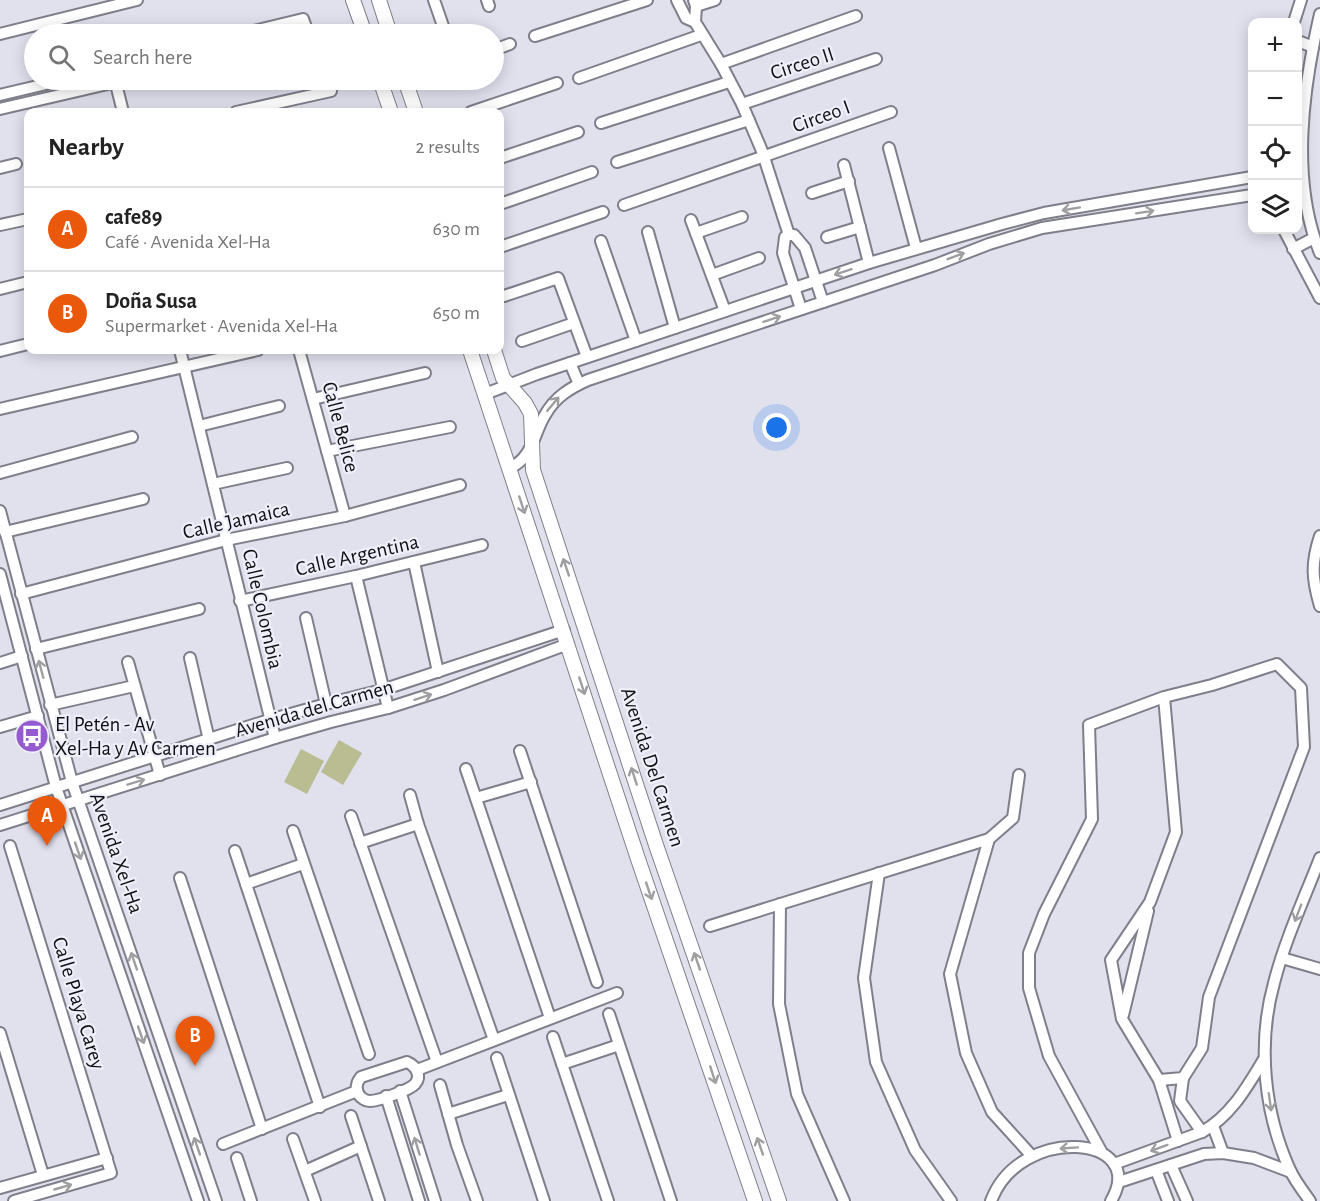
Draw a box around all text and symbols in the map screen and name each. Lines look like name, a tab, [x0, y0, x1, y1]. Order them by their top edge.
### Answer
map controls	[1248, 18, 1302, 234]
button: +	[1248, 18, 1302, 72]
search box	[24, 24, 504, 90]
icon: search	[45, 41, 78, 74]
street label: Circeo II	[768, 43, 837, 84]
text: Search here	[93, 46, 192, 68]
button: −	[1248, 72, 1302, 126]
street label: Circeo I	[789, 96, 853, 137]
button: locate	[1248, 126, 1302, 180]
text: Nearby	[48, 134, 124, 160]
text: 2 results	[416, 137, 480, 157]
button: layers	[1248, 180, 1302, 234]
one-way arrow	[1061, 203, 1081, 214]
text: cafe89	[105, 206, 163, 228]
one-way arrow	[1135, 206, 1155, 217]
text: A	[62, 219, 74, 239]
text: 630 m	[433, 219, 480, 239]
text: Café · Avenida Xel-Ha	[105, 232, 271, 252]
one-way arrow	[946, 250, 965, 261]
one-way arrow	[834, 267, 853, 278]
text: Doña Susa	[105, 290, 197, 312]
text: B	[62, 303, 73, 323]
text: 650 m	[432, 303, 480, 323]
one-way arrow	[762, 312, 781, 323]
text: Supermarket · Avenida Xel-Ha	[105, 316, 338, 336]
street label: Calle Belice	[318, 380, 363, 475]
one-way arrow	[546, 397, 560, 412]
your location	[762, 413, 791, 442]
one-way arrow	[517, 495, 528, 514]
street label: Calle Jamaica	[181, 498, 292, 543]
street label: Calle Argentina	[293, 531, 421, 580]
street label: Calle Colombia	[238, 547, 287, 671]
one-way arrow	[559, 558, 570, 577]
one-way arrow	[35, 660, 46, 679]
street label: Avenida del Carmen	[233, 676, 396, 741]
one-way arrow	[577, 676, 588, 695]
street label: Avenida Del Carmen	[617, 685, 688, 850]
one-way arrow	[413, 690, 432, 701]
place label: El Petén - Av Xel-Ha y Av Carmen	[55, 714, 216, 759]
bus stop icon: El Petén - Av Xel-Ha y Av Carmen	[14, 718, 50, 754]
one-way arrow	[628, 767, 639, 786]
one-way arrow	[126, 776, 145, 787]
street label: Avenida Xel-Ha	[86, 790, 147, 917]
pin: A	[28, 796, 66, 846]
one-way arrow	[73, 841, 84, 860]
one-way arrow	[645, 881, 656, 900]
one-way arrow	[1292, 903, 1303, 921]
street label: Calle Playa Carey	[48, 934, 109, 1072]
one-way arrow	[127, 952, 138, 971]
one-way arrow	[690, 952, 701, 971]
pin: B	[176, 1016, 214, 1066]
one-way arrow	[137, 1025, 148, 1044]
one-way arrow	[708, 1065, 719, 1084]
one-way arrow	[1264, 1092, 1275, 1112]
one-way arrow	[754, 1136, 765, 1155]
one-way arrow	[191, 1137, 202, 1156]
one-way arrow	[411, 1137, 422, 1156]
one-way arrow	[1060, 1143, 1080, 1154]
one-way arrow	[1151, 1143, 1169, 1154]
one-way arrow	[53, 1180, 72, 1192]

